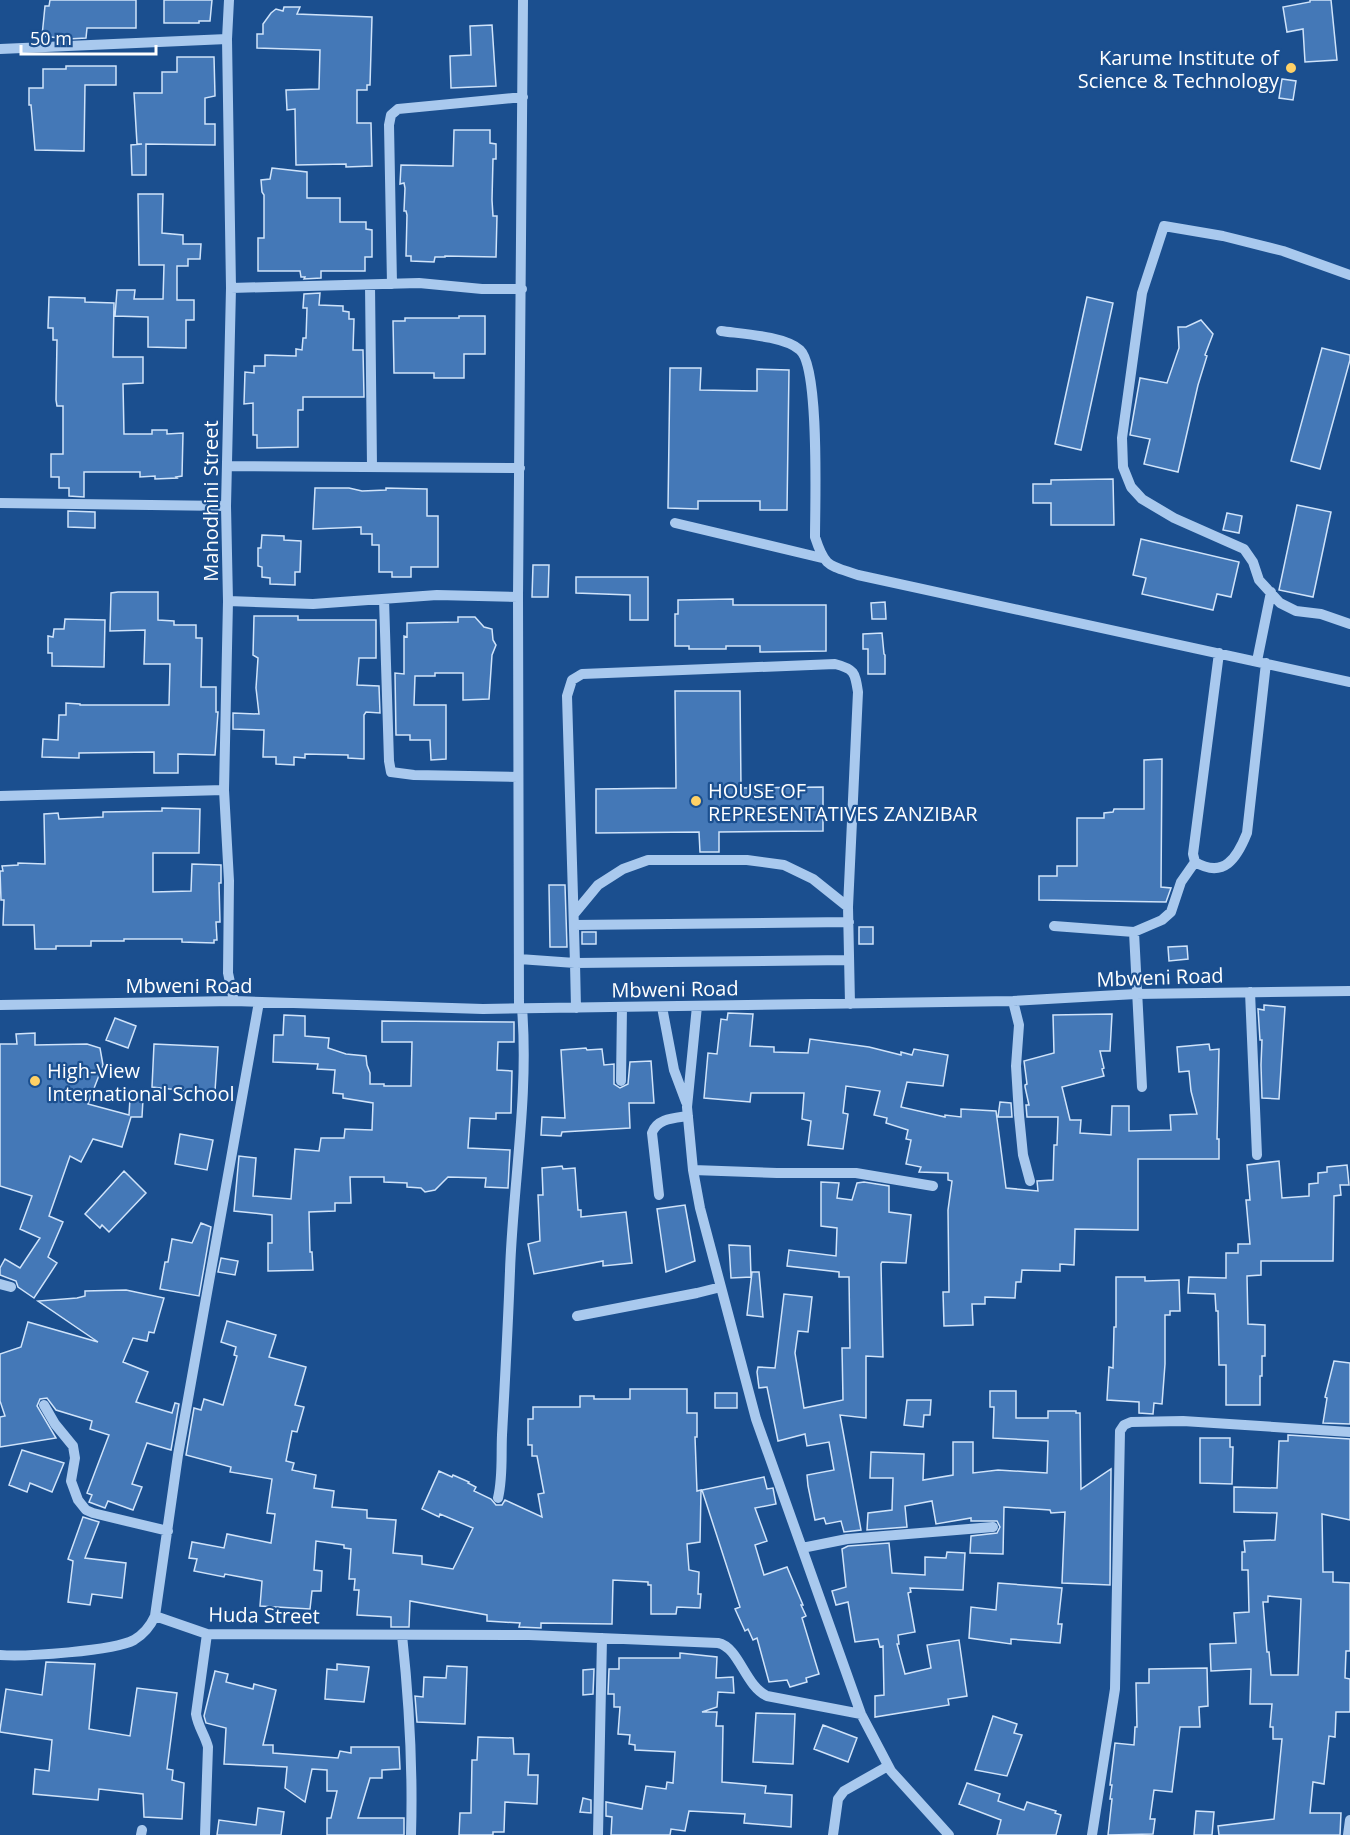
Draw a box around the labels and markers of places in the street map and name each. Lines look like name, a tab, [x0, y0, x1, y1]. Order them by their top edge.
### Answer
place label: Karume Institute of Science & Technology	[1078, 44, 1280, 94]
marker: Karume Institute of Science & Technology	[1284, 61, 1298, 75]
place label: HOUSE OF REPRESENTATIVES ZANZIBAR	[708, 777, 978, 827]
marker: HOUSE OF REPRESENTATIVES ZANZIBAR	[689, 794, 703, 808]
place label: High-View International School	[47, 1057, 235, 1107]
marker: High-View International School	[28, 1074, 42, 1088]

